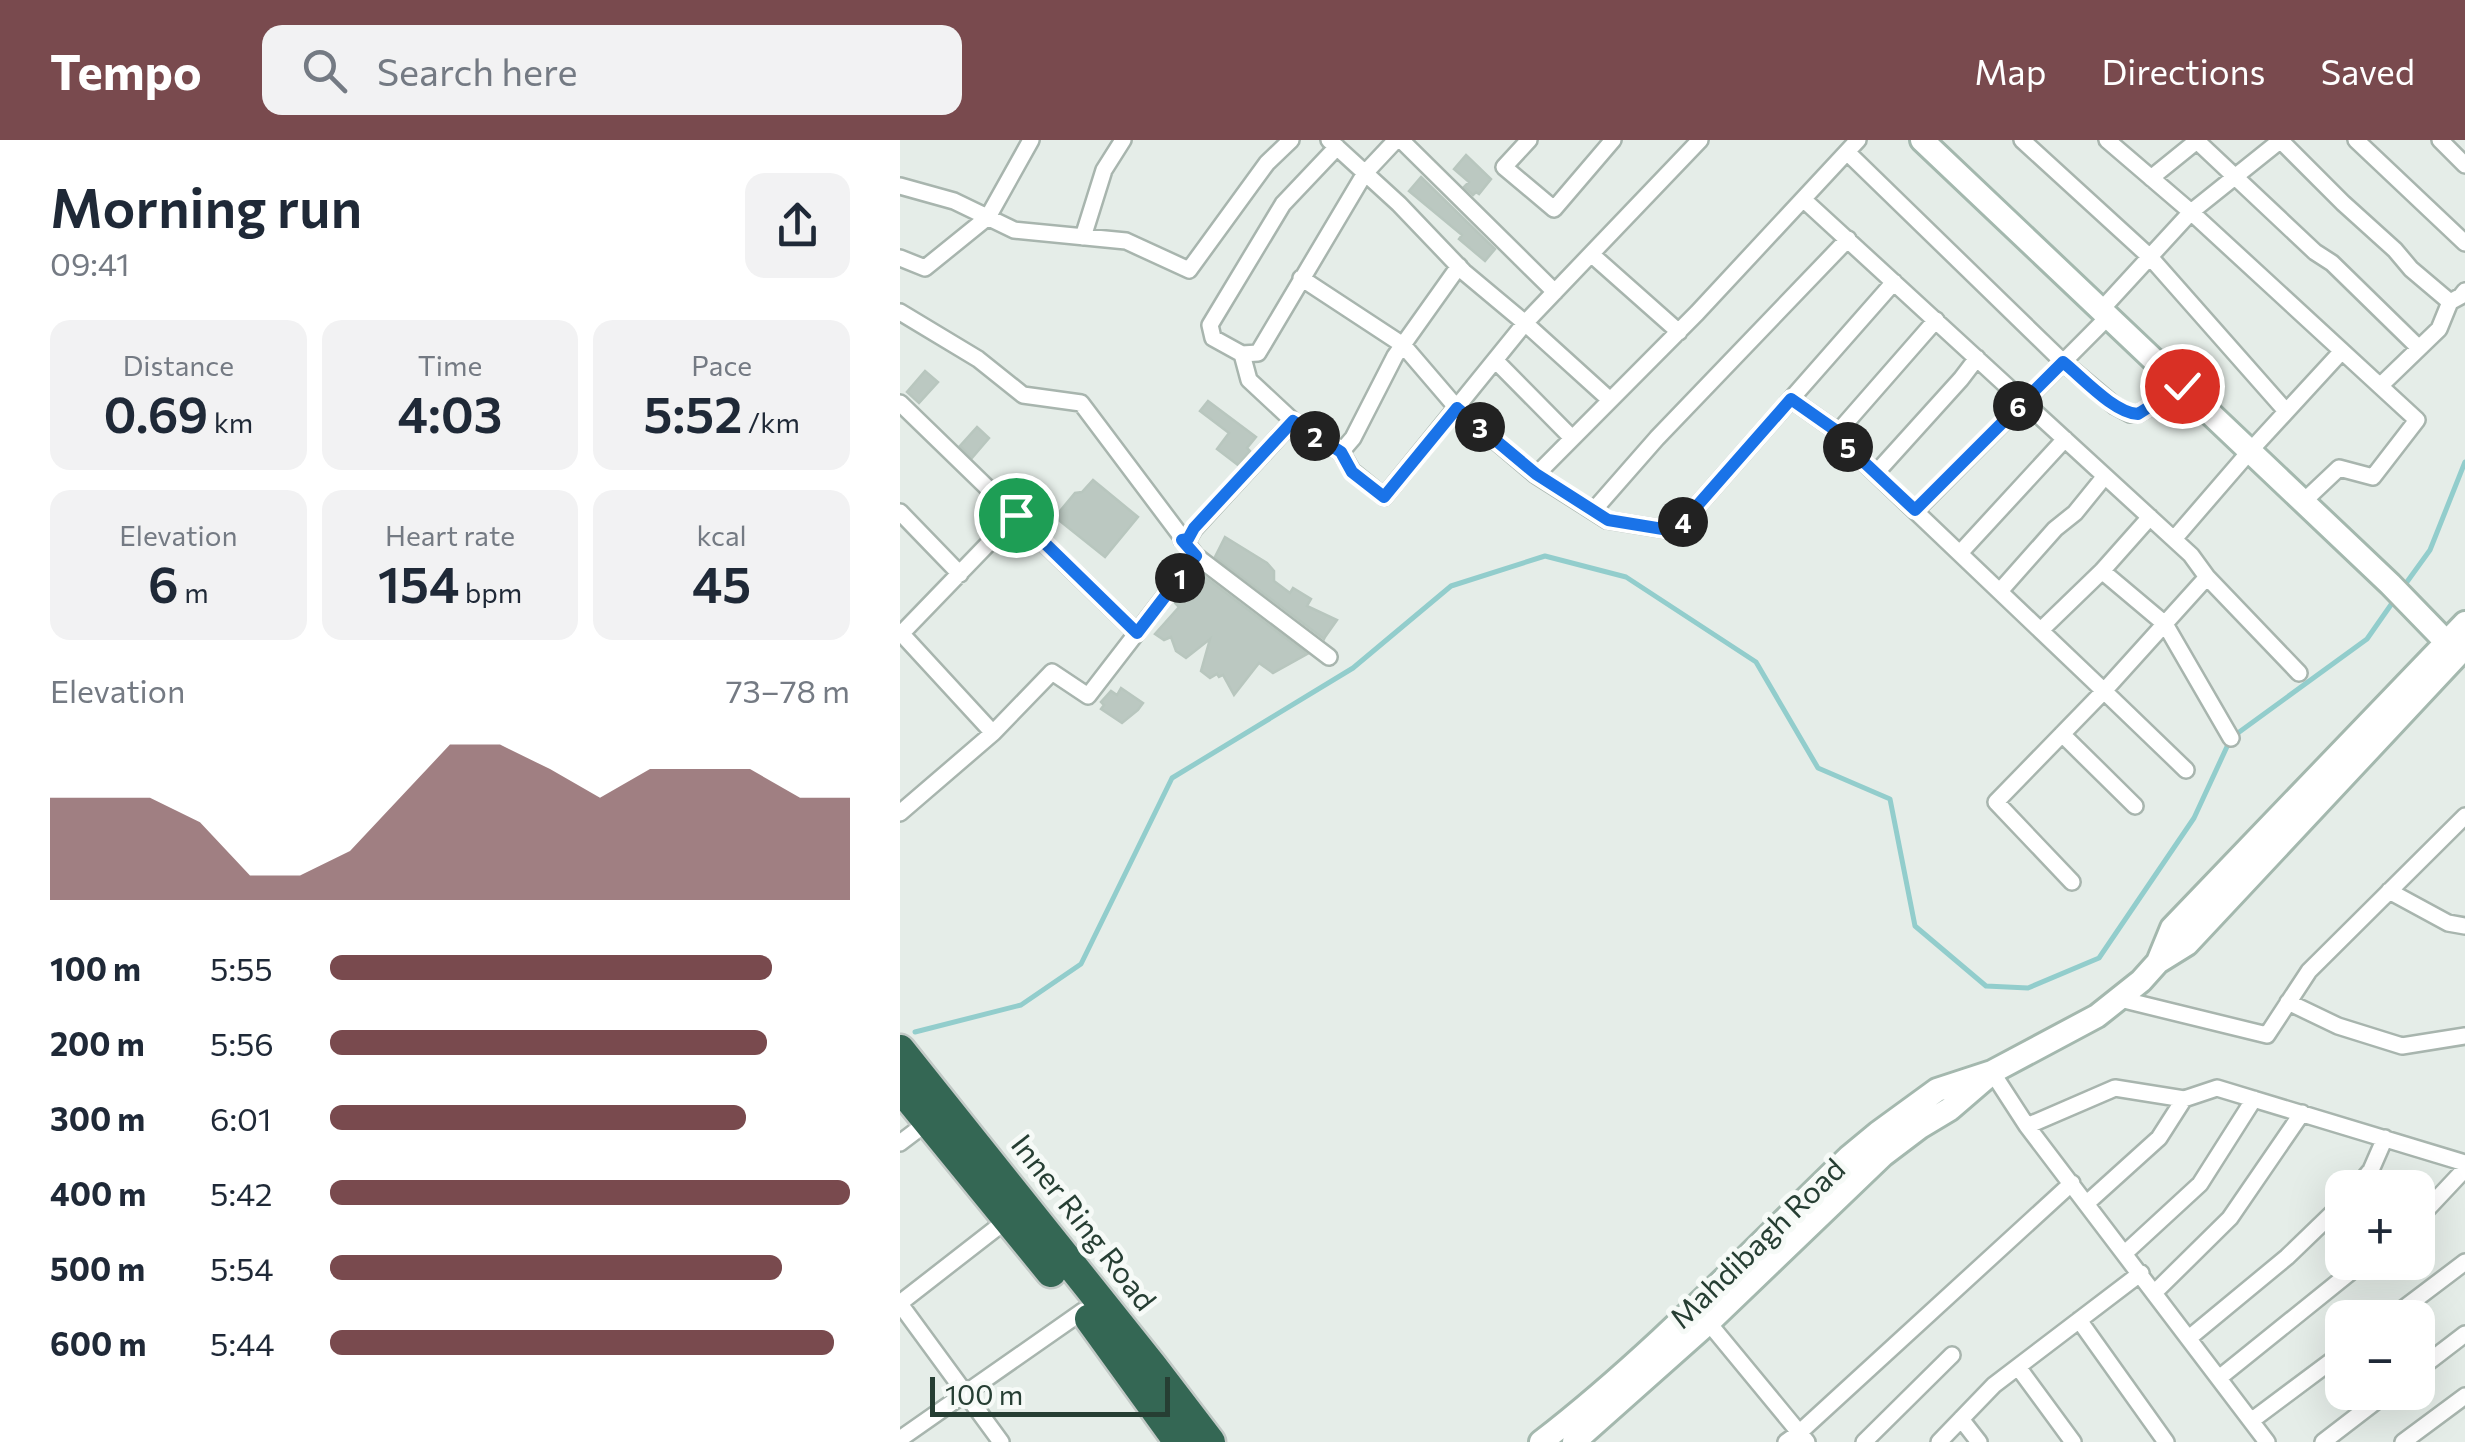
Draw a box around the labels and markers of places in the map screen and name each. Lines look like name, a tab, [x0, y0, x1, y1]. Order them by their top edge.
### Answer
pin	[2140, 344, 2225, 429]
pin: 6	[1993, 381, 2043, 431]
pin: 3	[1455, 402, 1505, 452]
pin: 2	[1290, 411, 1340, 461]
pin: 5	[1823, 422, 1873, 472]
pin	[974, 473, 1059, 558]
pin: 4	[1658, 497, 1708, 547]
pin: 1	[1155, 553, 1205, 603]

